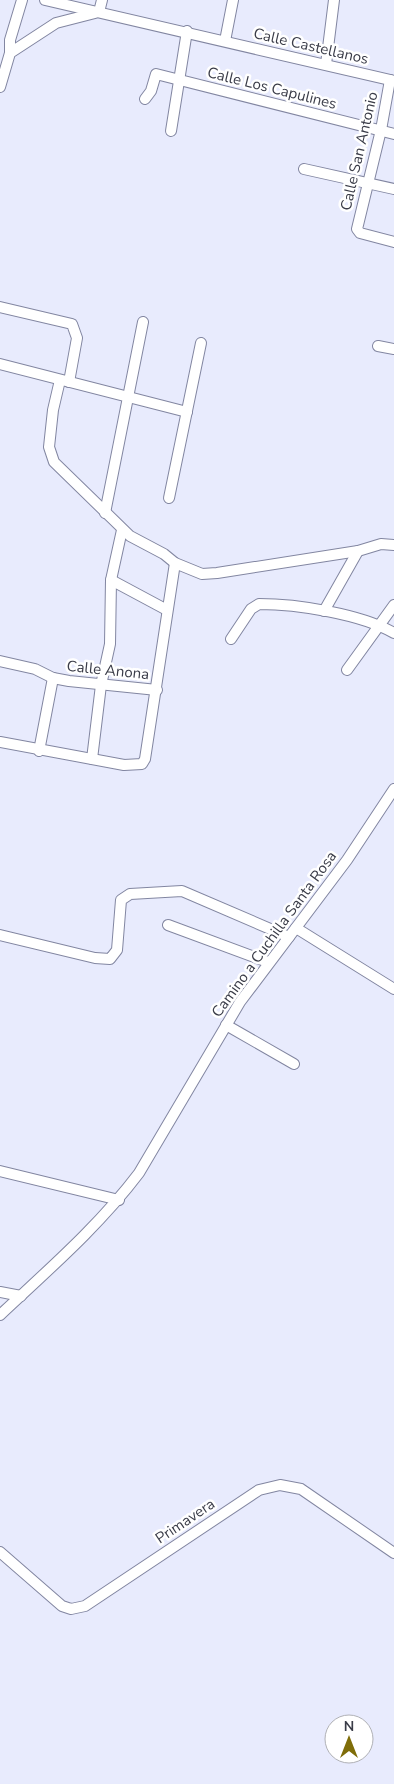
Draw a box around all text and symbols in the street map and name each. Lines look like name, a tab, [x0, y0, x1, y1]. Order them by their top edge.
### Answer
street label: Calle Castellanos	[252, 23, 370, 69]
street label: Calle Los Capulines	[205, 62, 339, 114]
street label: Calle San Antonio	[336, 90, 382, 212]
street label: Calle Anona	[66, 656, 150, 684]
street label: Camino a Cuchilla Santa Rosa	[207, 847, 341, 1021]
street label: Primavera	[151, 1494, 219, 1548]
north arrow	[324, 1714, 374, 1764]
text: N	[344, 1717, 354, 1736]

